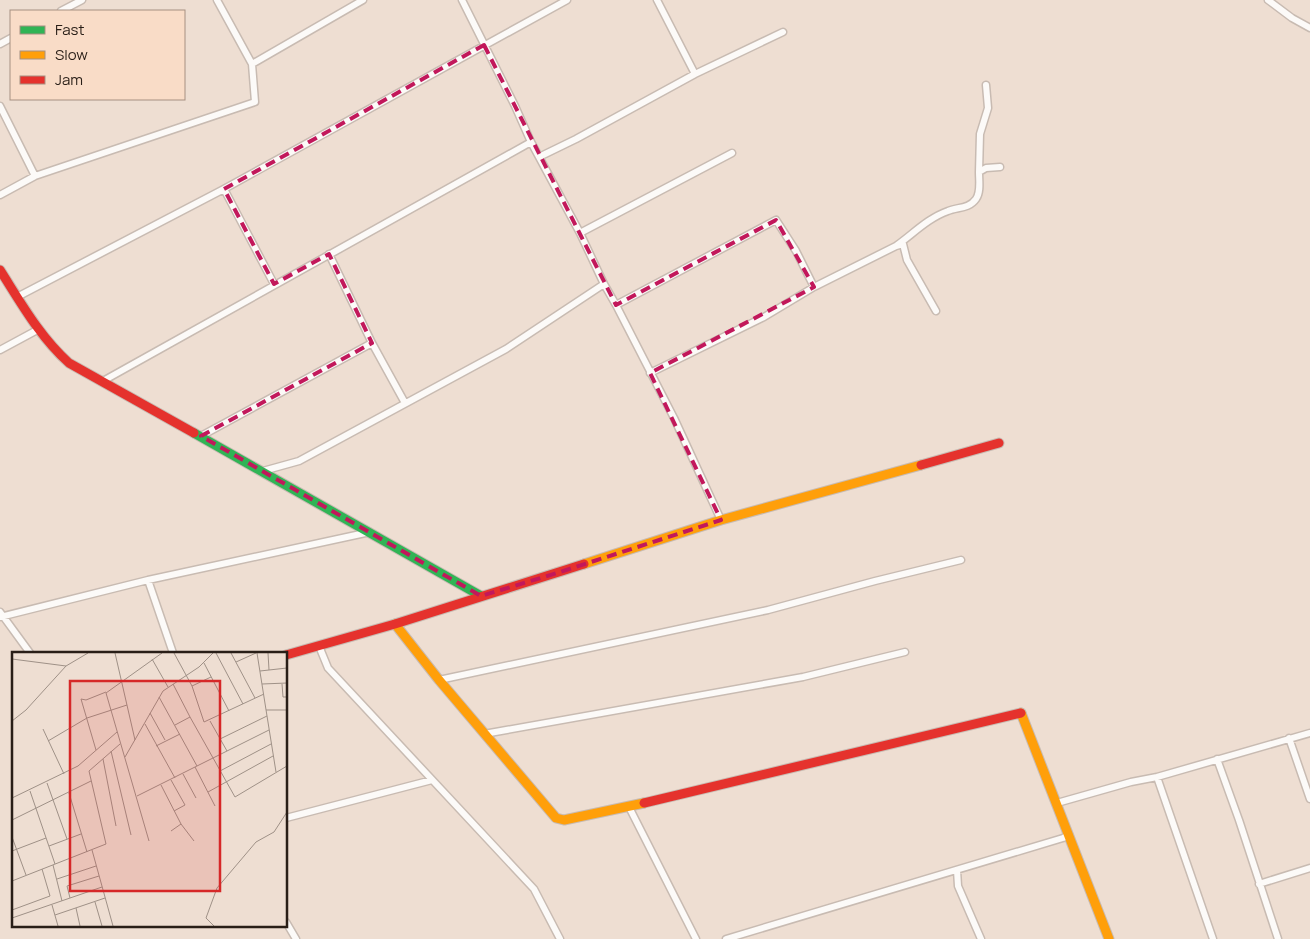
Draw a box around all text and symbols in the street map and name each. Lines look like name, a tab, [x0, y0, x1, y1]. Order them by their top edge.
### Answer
legend	[10, 10, 185, 100]
text: Fast	[55, 19, 84, 40]
text: Slow	[55, 44, 88, 65]
text: Jam	[55, 69, 83, 90]
inset map	[12, 652, 288, 926]

